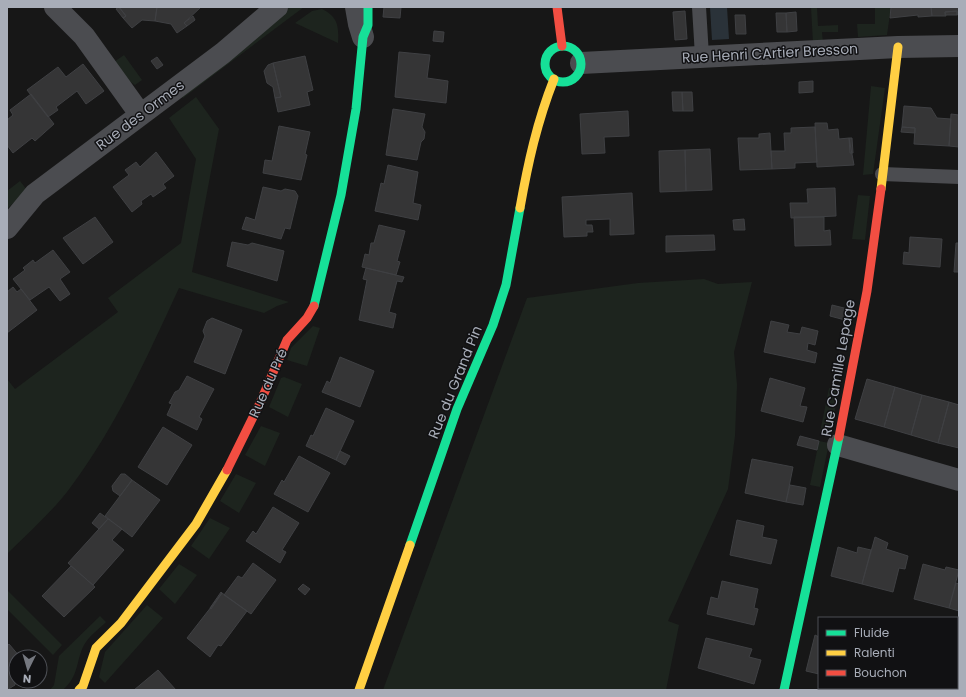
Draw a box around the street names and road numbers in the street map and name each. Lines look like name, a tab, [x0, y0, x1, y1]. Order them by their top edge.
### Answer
street label: Rue Henri CArtier Bresson	[681, 38, 859, 68]
street label: Rue des Ormes	[92, 75, 188, 155]
street label: Rue Camille Lepage	[816, 297, 860, 438]
street label: Rue du Grand Pin	[423, 322, 487, 442]
street label: Rue du Pré	[244, 345, 292, 421]

